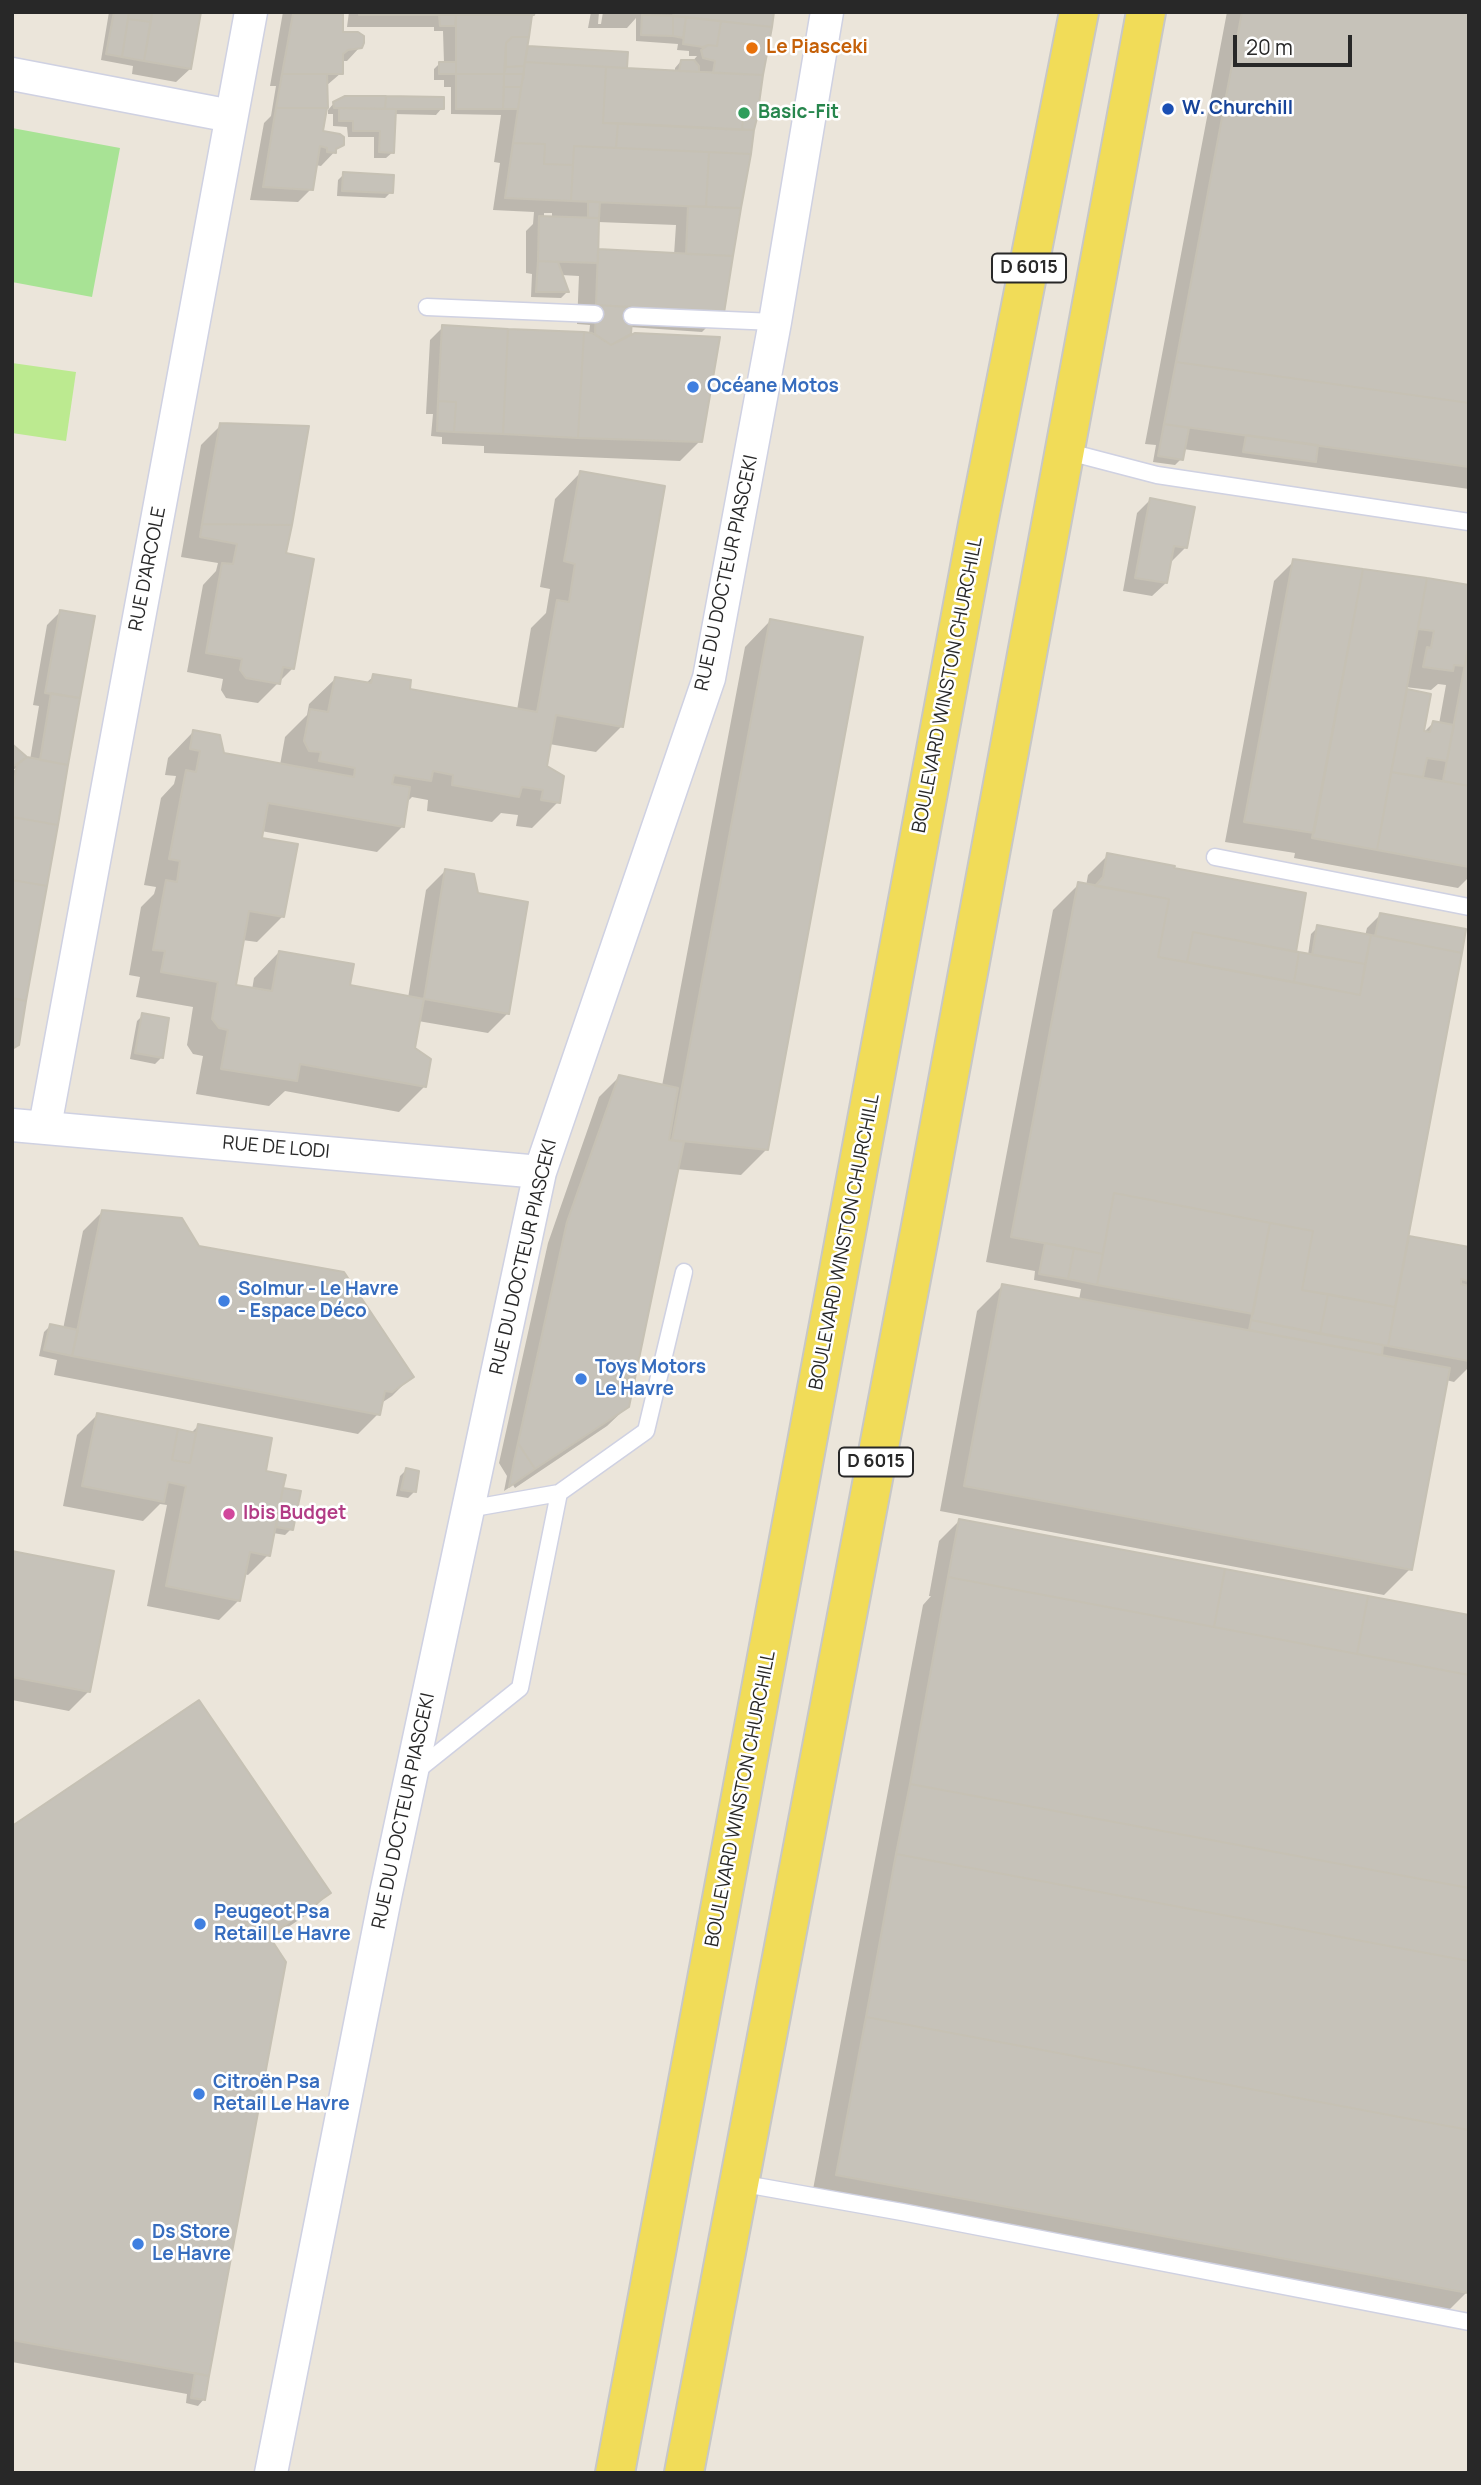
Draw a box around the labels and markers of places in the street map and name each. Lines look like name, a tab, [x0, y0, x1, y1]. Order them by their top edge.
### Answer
place label: Le Piasceki	[766, 37, 868, 59]
marker: Le Piasceki	[744, 40, 760, 56]
place label: W. Churchill	[1182, 98, 1293, 120]
marker: W. Churchill	[1160, 101, 1176, 117]
place label: Basic-Fit	[758, 102, 839, 124]
marker: Basic-Fit	[736, 105, 752, 121]
place label: Océane Motos	[707, 376, 839, 398]
marker: Océane Motos	[685, 379, 701, 395]
place label: Solmur - Le Havre - Espace Déco	[238, 1279, 399, 1323]
marker: Solmur - Le Havre - Espace Déco	[216, 1293, 232, 1309]
place label: Toys Motors Le Havre	[595, 1357, 706, 1401]
marker: Toys Motors Le Havre	[573, 1371, 589, 1387]
place label: Ibis Budget	[243, 1503, 346, 1525]
marker: Ibis Budget	[221, 1506, 237, 1522]
place label: Peugeot Psa Retail Le Havre	[214, 1902, 351, 1946]
marker: Peugeot Psa Retail Le Havre	[192, 1916, 208, 1932]
place label: Citroën Psa Retail Le Havre	[213, 2072, 350, 2116]
marker: Citroën Psa Retail Le Havre	[191, 2086, 207, 2102]
place label: Ds Store Le Havre	[152, 2222, 231, 2266]
marker: Ds Store Le Havre	[130, 2236, 146, 2252]

